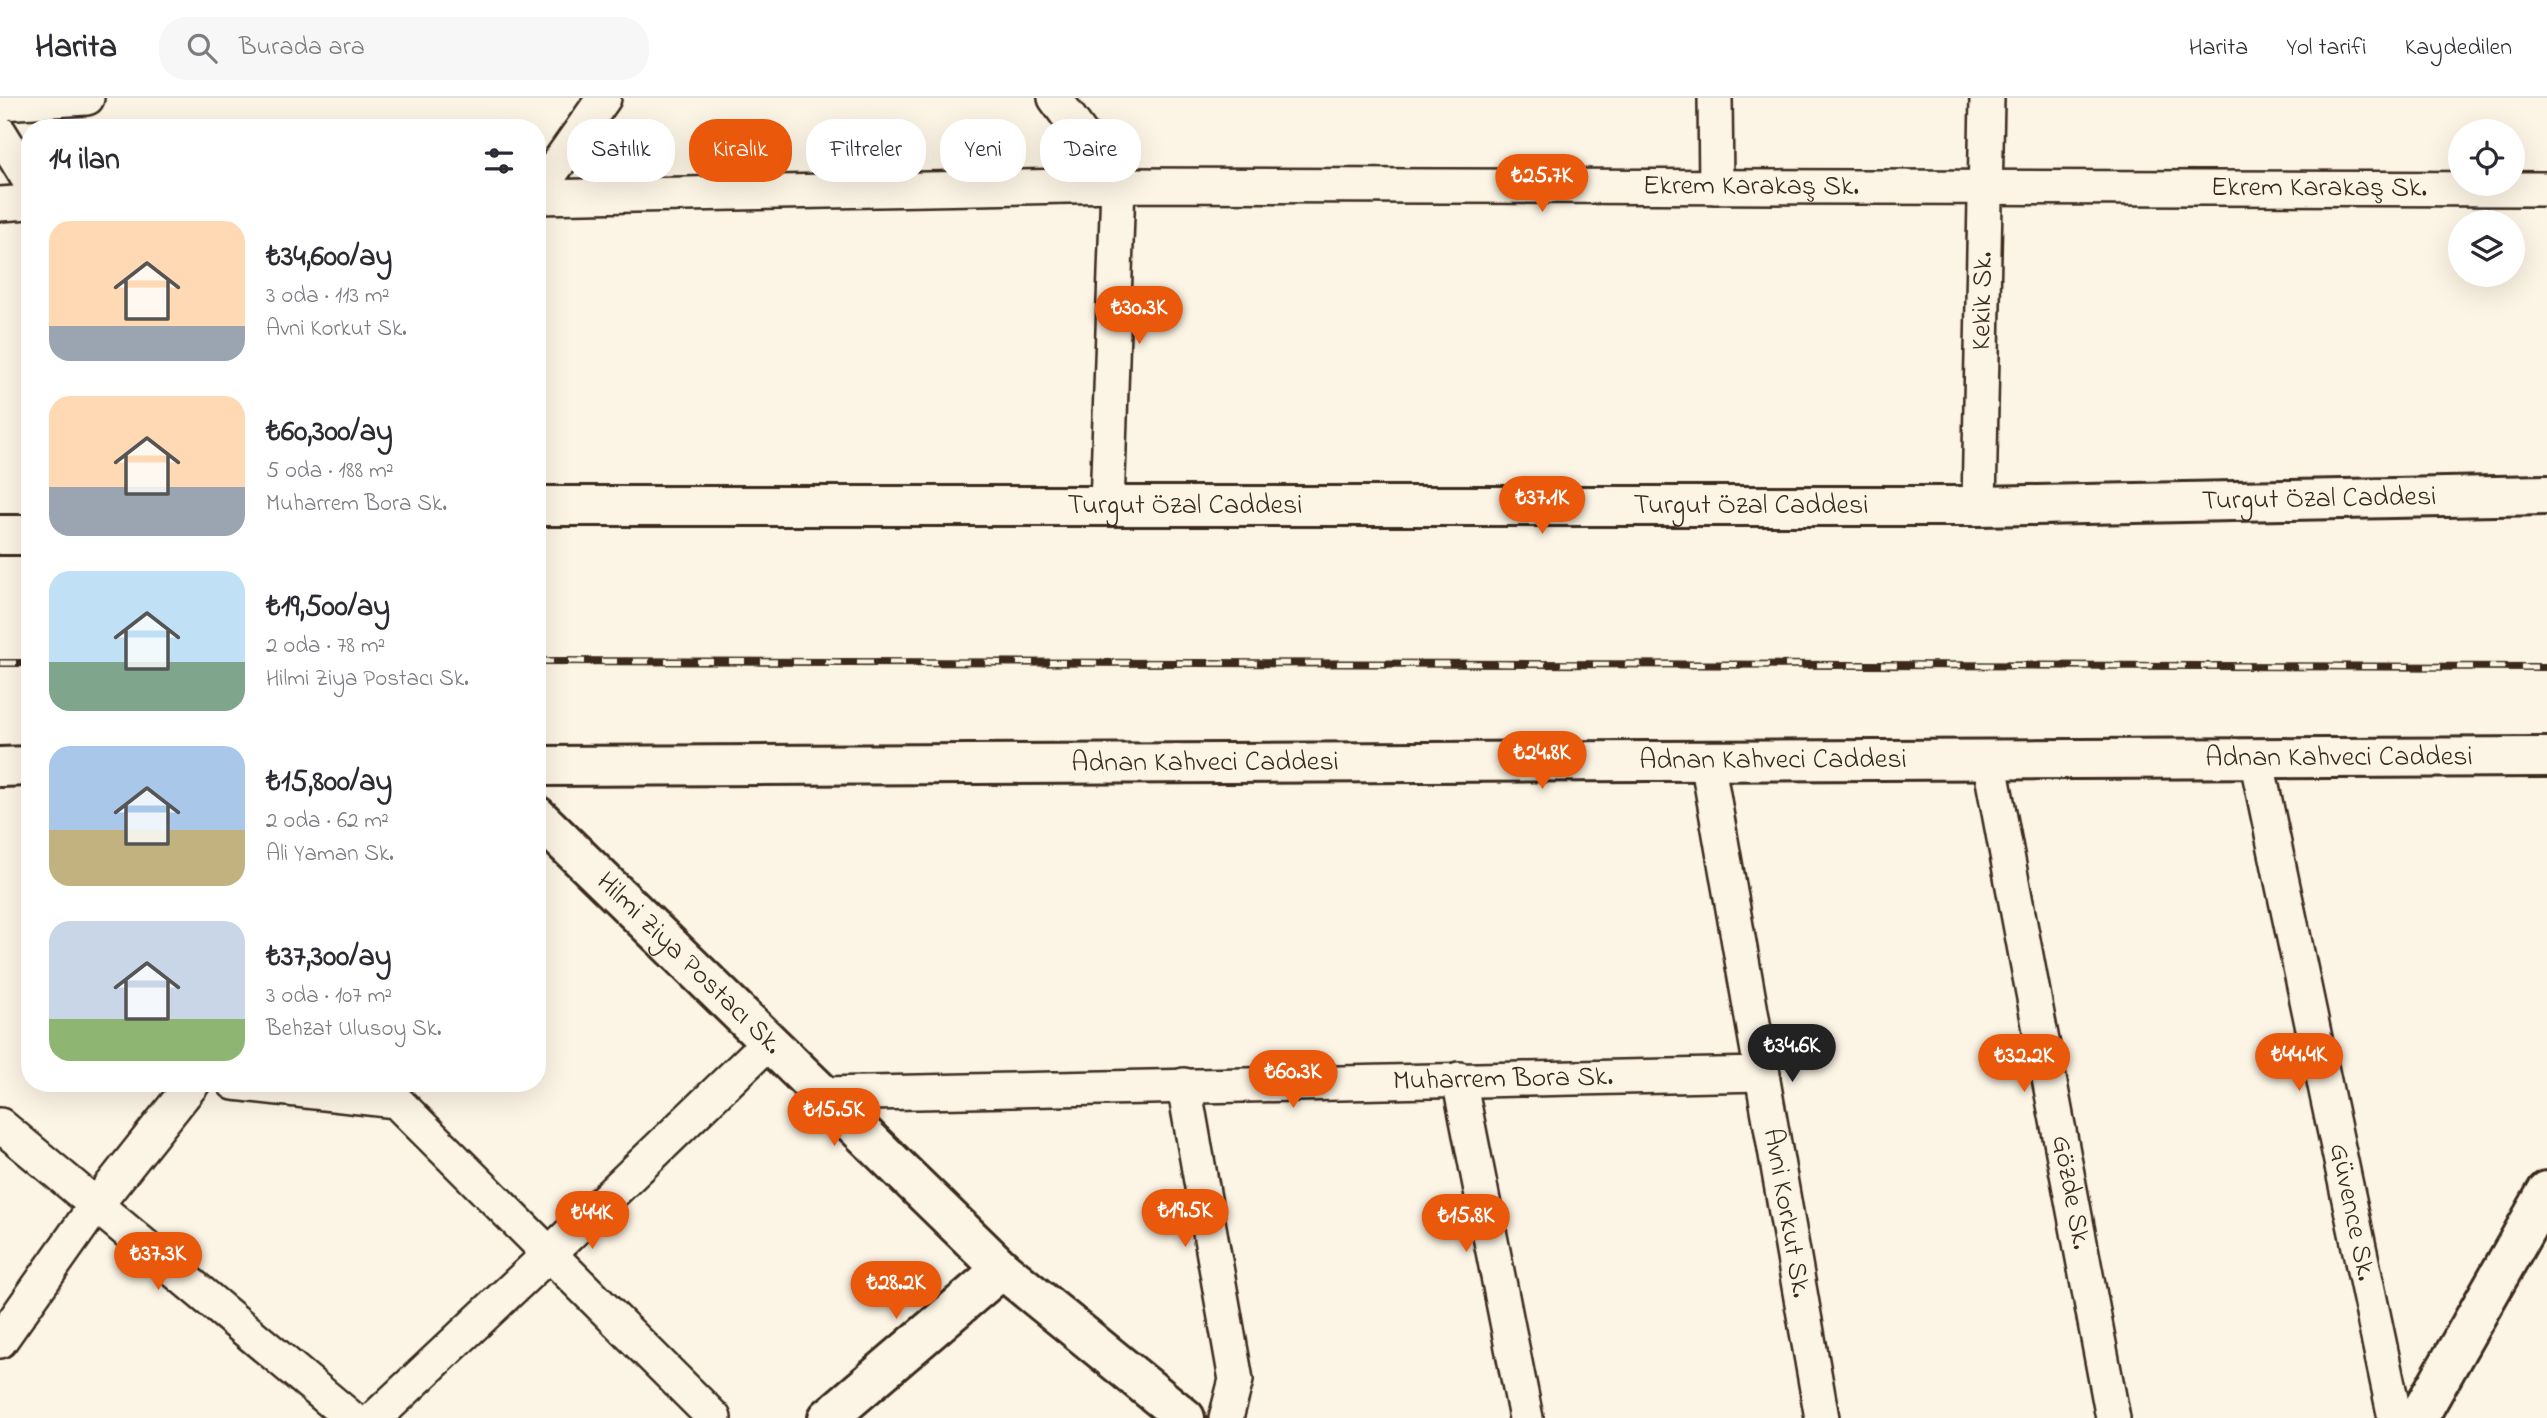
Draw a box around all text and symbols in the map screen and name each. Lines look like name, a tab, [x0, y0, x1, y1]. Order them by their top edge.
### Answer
search box	[159, 17, 649, 80]
text: Harita	[35, 24, 117, 72]
icon: search	[183, 29, 221, 67]
text: Burada ara	[239, 29, 365, 67]
text: Harita	[2189, 31, 2248, 66]
text: Yol tarifi	[2286, 31, 2367, 66]
text: Kaydedilen	[2405, 31, 2512, 66]
chip: Satılık	[567, 119, 675, 182]
chip: Kiralık	[689, 119, 792, 182]
chip: Filtreler	[806, 119, 926, 182]
chip: Yeni	[940, 119, 1026, 182]
chip: Daire	[1040, 119, 1141, 182]
map controls	[2448, 119, 2525, 287]
button: locate	[2448, 119, 2525, 196]
text: 14 ilan	[49, 139, 120, 183]
icon: filters	[480, 142, 518, 180]
pin: ₺25.7K	[1485, 155, 1599, 214]
text: ₺25.7K	[1511, 160, 1573, 193]
street label: Ekrem Karakaş Sk.	[1643, 166, 1859, 208]
street label: Ekrem Karakaş Sk.	[2211, 168, 2427, 209]
button: layers	[2448, 210, 2525, 287]
text: ₺34,600/ay	[266, 236, 392, 280]
icon: home	[105, 249, 189, 333]
street label: Kekik Sk.	[1962, 251, 2004, 351]
text: 3 oda · 113 m²	[266, 280, 390, 313]
pin: ₺30.3K	[1082, 286, 1196, 346]
text: ₺30.3K	[1111, 292, 1167, 325]
text: Avni Korkut Sk.	[266, 313, 407, 346]
text: ₺60,300/ay	[266, 411, 393, 455]
icon: home	[105, 424, 189, 508]
text: 5 oda · 188 m²	[266, 455, 394, 488]
pin: ₺37.1K	[1485, 476, 1599, 536]
street label: Turgut Özal Caddesi	[2201, 477, 2437, 522]
text: ₺37.1K	[1515, 482, 1569, 515]
street label: Turgut Özal Caddesi	[1068, 486, 1302, 527]
street label: Turgut Özal Caddesi	[1634, 486, 1868, 527]
text: Muharrem Bora Sk.	[266, 488, 447, 521]
text: ₺19,500/ay	[266, 586, 390, 630]
icon: home	[105, 599, 189, 683]
text: 2 oda · 78 m²	[266, 630, 385, 663]
text: Hilmi Ziya Postacı Sk.	[266, 663, 469, 696]
pin: ₺24.8K	[1485, 732, 1599, 791]
text: ₺24.8K	[1514, 737, 1570, 770]
street label: Adnan Kahveci Caddesi	[2205, 737, 2473, 779]
street label: Adnan Kahveci Caddesi	[1639, 739, 1907, 782]
street label: Adnan Kahveci Caddesi	[1071, 742, 1339, 784]
text: ₺15,800/ay	[266, 761, 392, 805]
icon: home	[105, 774, 189, 858]
text: 2 oda · 62 m²	[266, 805, 389, 838]
text: Ali Yaman Sk.	[266, 838, 394, 871]
street label: Hilmi Ziya Postacı Sk.	[586, 863, 792, 1065]
text: ₺37,300/ay	[266, 936, 391, 980]
icon: home	[105, 949, 189, 1033]
text: 3 oda · 107 m²	[266, 980, 392, 1013]
text: Behzat Ulusoy Sk.	[266, 1013, 441, 1046]
pin: ₺34.6K	[1735, 1024, 1849, 1084]
text: ₺34.6K	[1764, 1030, 1820, 1063]
pin: ₺32.2K	[1967, 1034, 2081, 1094]
pin: ₺44.4K	[2242, 1034, 2356, 1093]
text: ₺44.4K	[2271, 1039, 2327, 1072]
text: ₺32.2K	[1994, 1040, 2054, 1073]
pin: ₺60.3K	[1236, 1051, 1350, 1110]
text: ₺60.3K	[1265, 1056, 1321, 1089]
street label: Muharrem Bora Sk.	[1392, 1057, 1613, 1102]
pin: ₺15.5K	[777, 1088, 891, 1148]
text: ₺15.5K	[804, 1094, 864, 1127]
street label: Avni Korkut Sk.	[1751, 1125, 1821, 1301]
street label: Gözde Sk.	[2040, 1132, 2101, 1253]
street label: Güvence Sk.	[2317, 1140, 2386, 1285]
pin: ₺19.5K	[1128, 1190, 1242, 1249]
pin: ₺44K	[551, 1192, 633, 1251]
pin: ₺15.8K	[1409, 1194, 1523, 1254]
text: ₺19.5K	[1158, 1195, 1212, 1228]
text: ₺44K	[571, 1197, 613, 1230]
text: ₺15.8K	[1438, 1200, 1494, 1233]
pin: ₺37.3K	[101, 1232, 215, 1292]
text: ₺37.3K	[130, 1238, 186, 1271]
pin: ₺28.2K	[839, 1262, 953, 1321]
text: ₺28.2K	[867, 1267, 925, 1300]

